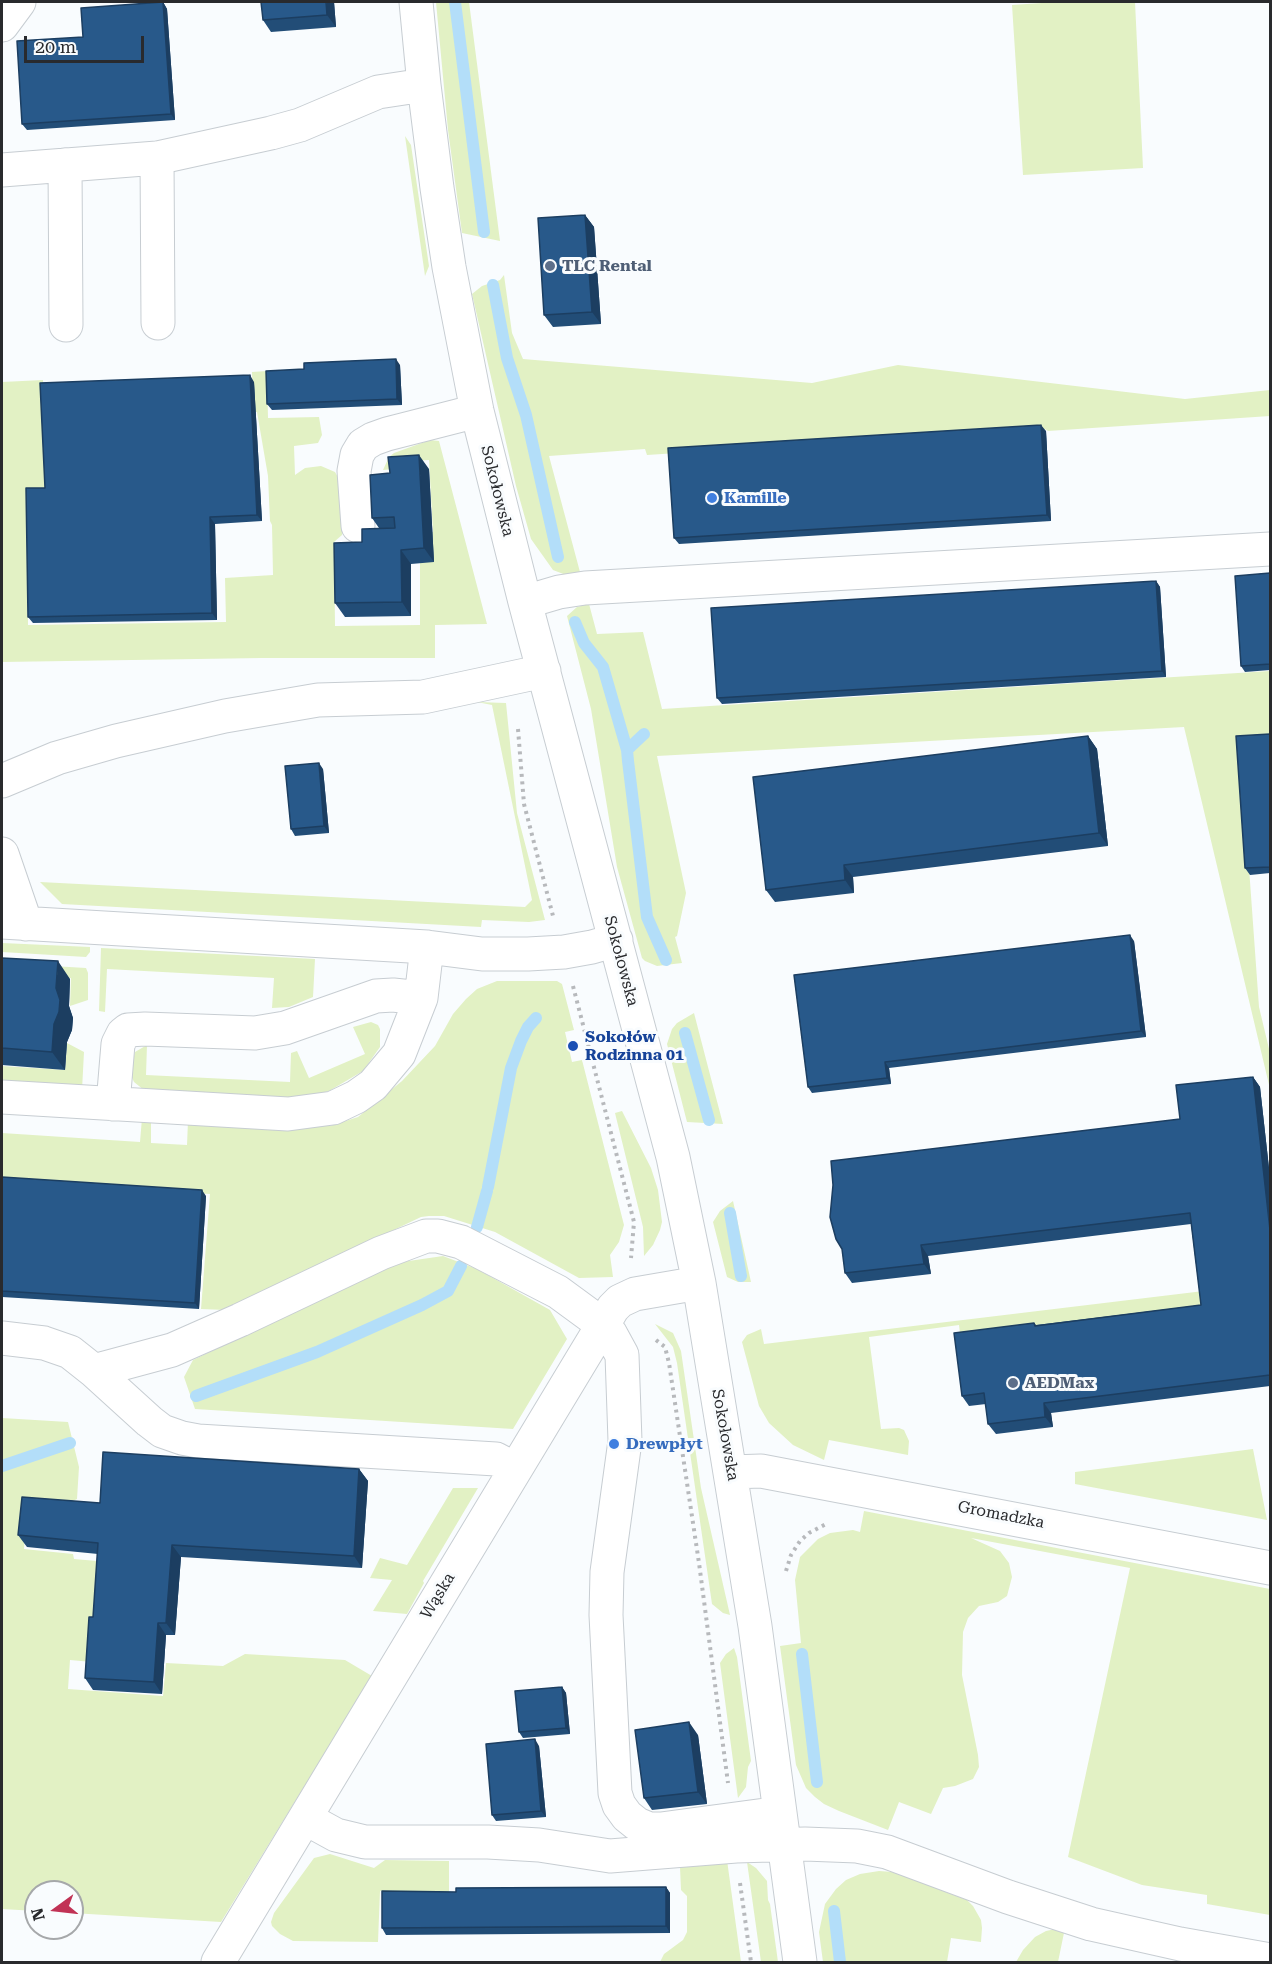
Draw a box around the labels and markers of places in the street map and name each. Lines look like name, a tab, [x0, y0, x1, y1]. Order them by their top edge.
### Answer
place label: TLC Rental	[562, 256, 652, 276]
marker: TLC Rental	[543, 259, 557, 273]
place label: Kamille	[724, 488, 787, 508]
marker: Kamille	[705, 491, 719, 505]
place label: Sokołów Rodzinna 01	[585, 1027, 684, 1065]
marker: Sokołów Rodzinna 01	[566, 1039, 580, 1053]
place label: AEDMax	[1025, 1373, 1094, 1393]
marker: AEDMax	[1006, 1376, 1020, 1390]
place label: Drewpłyt	[626, 1434, 703, 1454]
marker: Drewpłyt	[607, 1437, 621, 1451]

